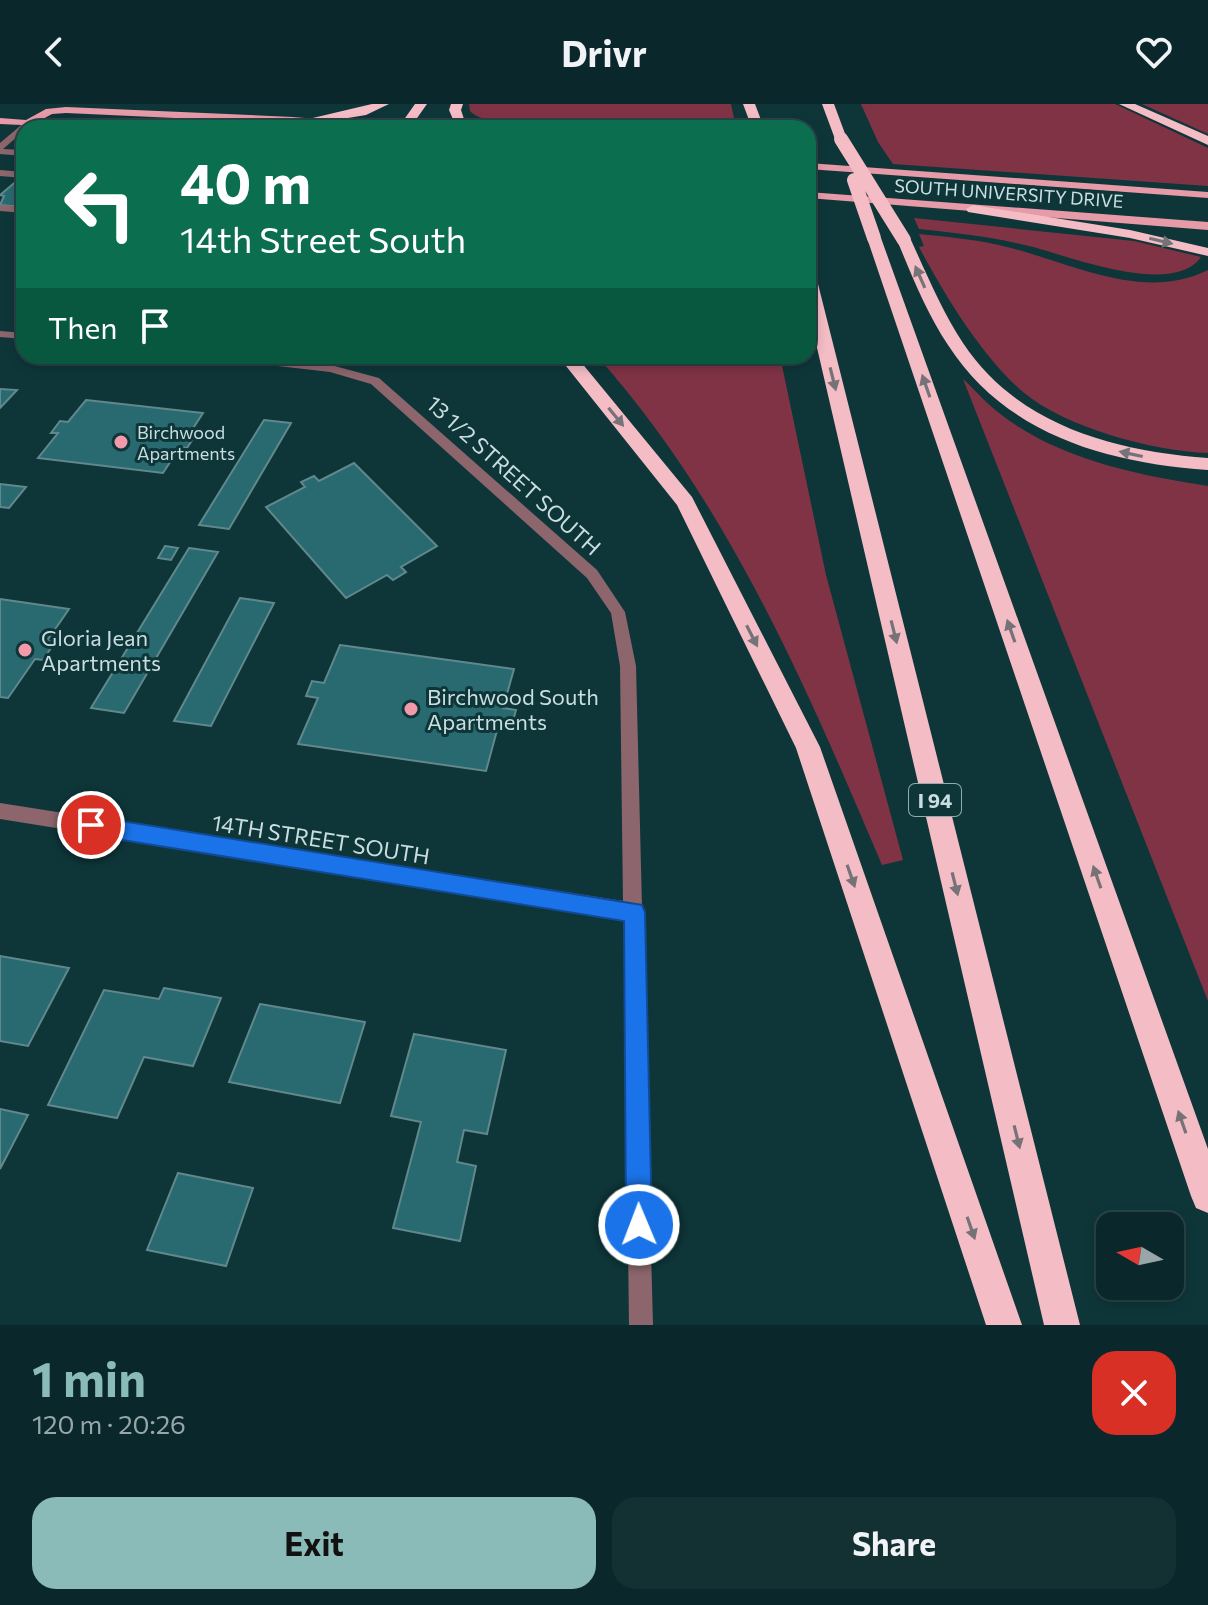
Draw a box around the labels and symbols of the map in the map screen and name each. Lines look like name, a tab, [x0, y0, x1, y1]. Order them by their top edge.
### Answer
street label: SOUTH UNIVERSITY DRIVE	[894, 174, 1124, 212]
one-way arrow	[1148, 235, 1173, 248]
one-way arrow	[914, 265, 927, 289]
one-way arrow	[827, 367, 840, 392]
one-way arrow	[919, 373, 931, 397]
street label: 13 1/2 STREET SOUTH	[421, 390, 607, 560]
one-way arrow	[607, 406, 624, 426]
place label: Birchwood Apartments	[137, 421, 235, 464]
marker: Birchwood Apartments	[112, 433, 130, 451]
one-way arrow	[1118, 447, 1143, 460]
one-way arrow	[889, 619, 901, 644]
one-way arrow	[1005, 619, 1017, 643]
place label: Gloria Jean Apartments	[41, 624, 161, 676]
one-way arrow	[745, 625, 759, 648]
marker: Gloria Jean Apartments	[16, 641, 34, 659]
place label: Birchwood South Apartments	[427, 683, 599, 735]
marker: Birchwood South Apartments	[402, 700, 420, 718]
road number: I 94	[909, 784, 961, 816]
pin	[57, 791, 125, 859]
street label: 14TH STREET SOUTH	[210, 808, 432, 870]
one-way arrow	[846, 864, 858, 888]
one-way arrow	[1090, 864, 1102, 888]
one-way arrow	[950, 872, 962, 897]
one-way arrow	[1176, 1110, 1188, 1134]
one-way arrow	[1011, 1125, 1023, 1150]
position arrow	[597, 1183, 681, 1267]
north arrow	[1096, 1212, 1184, 1300]
one-way arrow	[965, 1216, 977, 1240]

